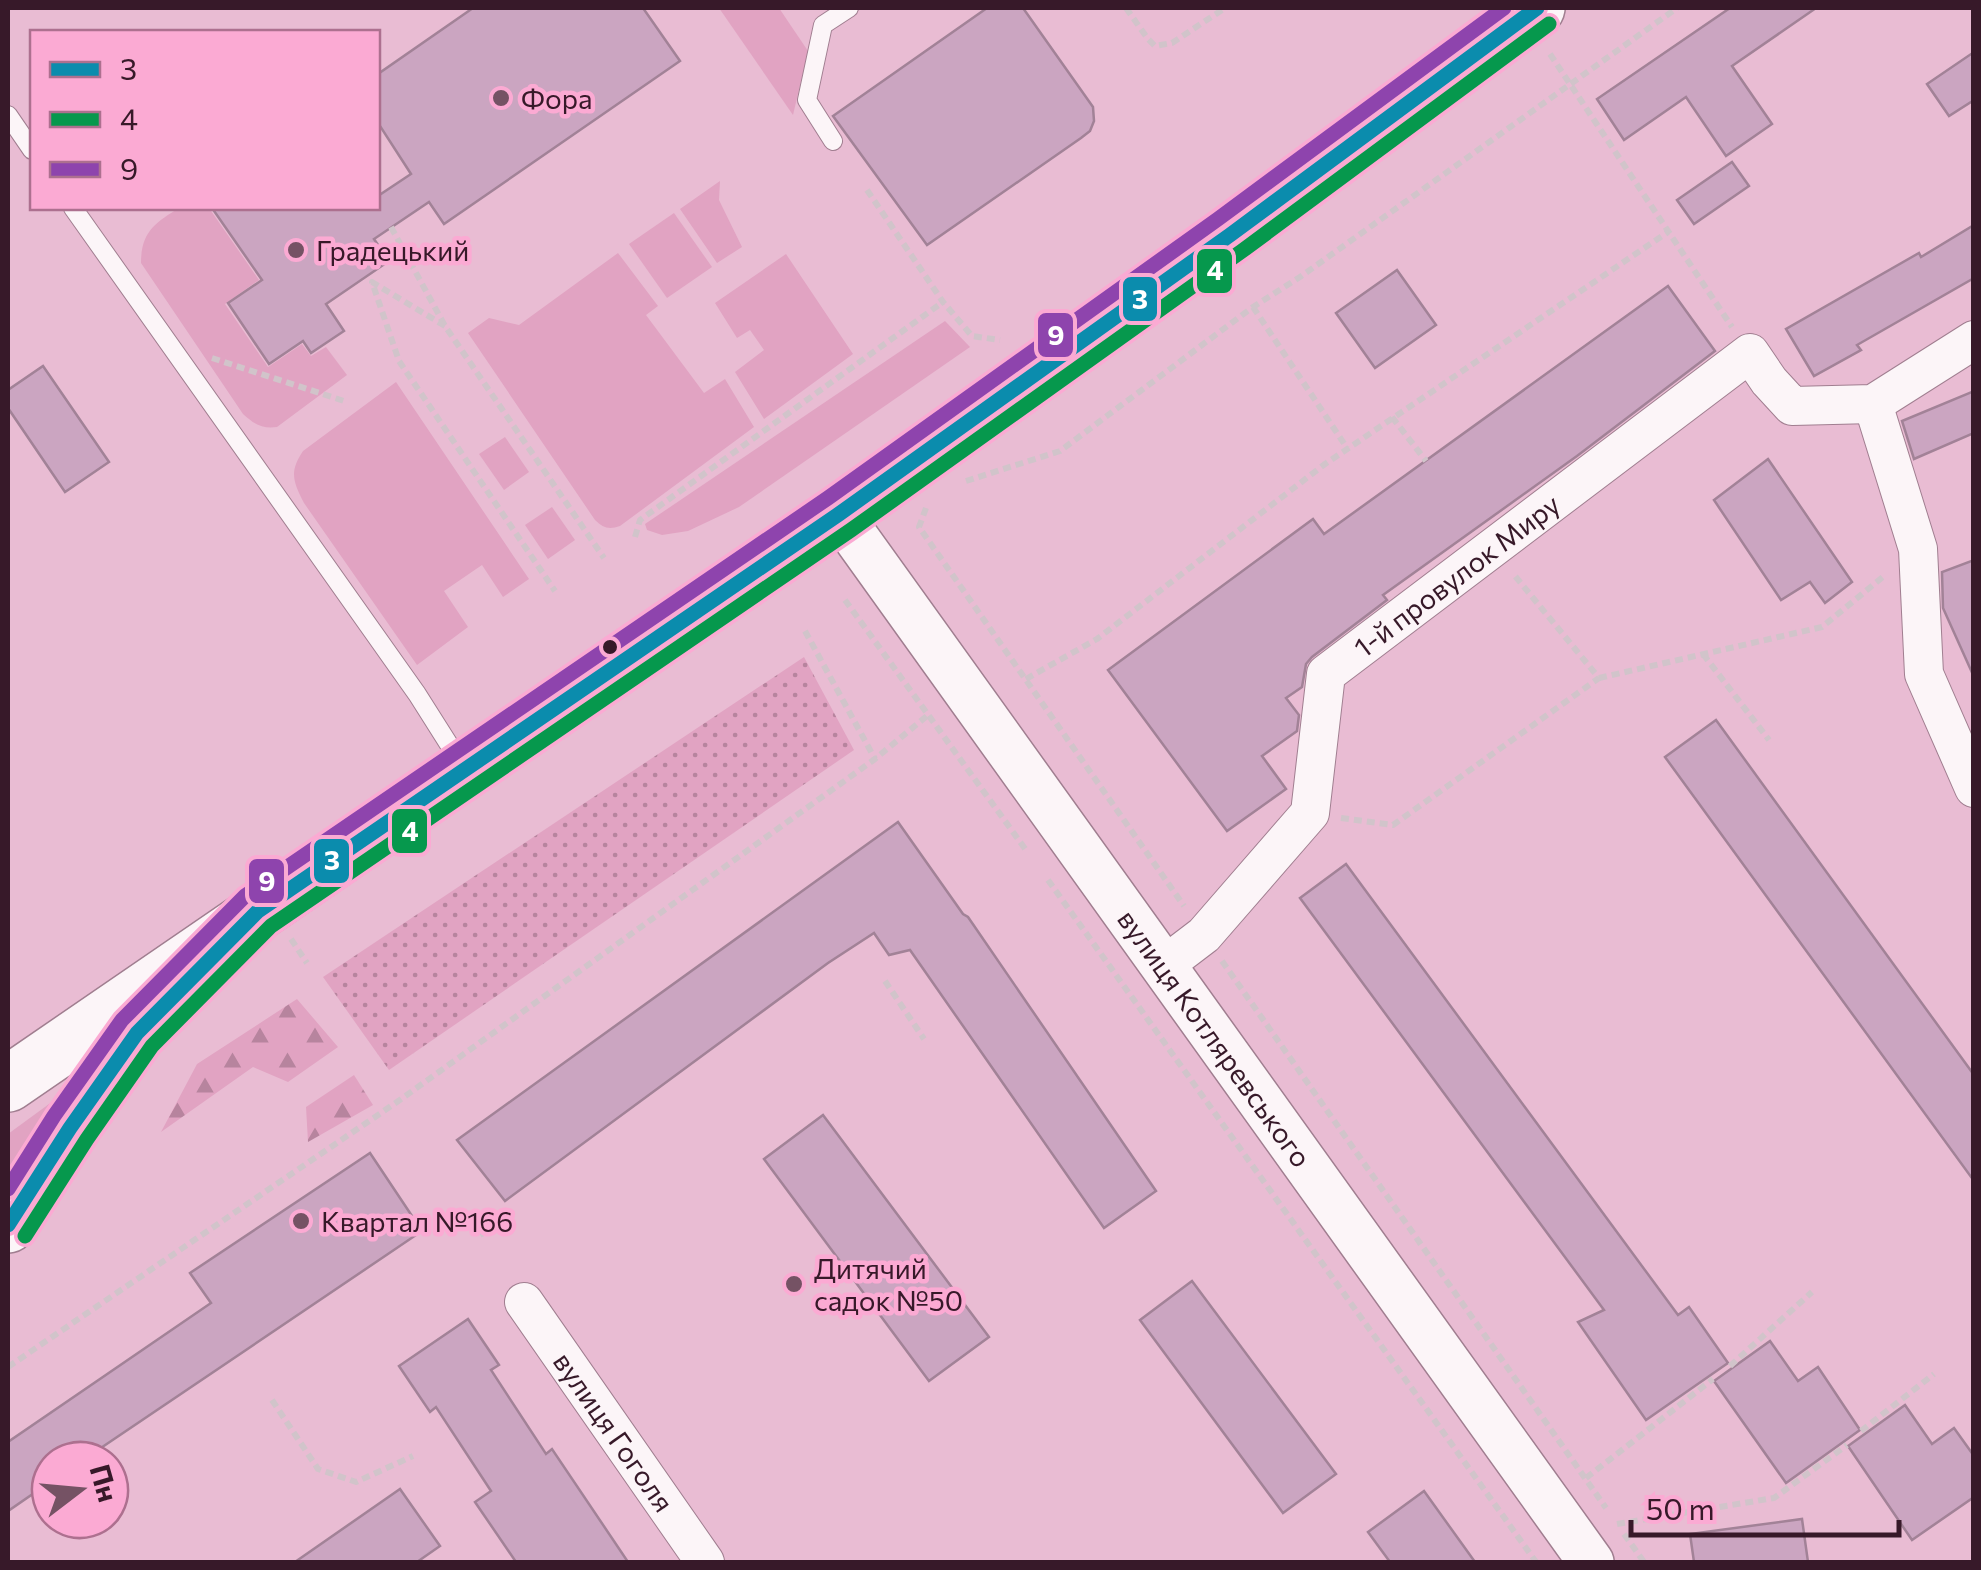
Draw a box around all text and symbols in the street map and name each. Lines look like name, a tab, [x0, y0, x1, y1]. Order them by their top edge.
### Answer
legend	[30, 30, 380, 210]
text: 3	[120, 49, 137, 86]
place label: Фора	[521, 81, 593, 115]
marker: Фора	[490, 87, 512, 109]
text: 4	[120, 99, 138, 136]
text: 9	[120, 149, 138, 186]
place label: Градецький	[316, 233, 469, 267]
marker: Градецький	[285, 239, 307, 261]
line badge: 4	[1195, 247, 1234, 295]
text: 4	[1206, 252, 1224, 286]
line badge: 3	[1121, 275, 1159, 323]
text: 3	[1132, 281, 1148, 315]
line badge: 9	[1036, 311, 1075, 359]
text: 9	[1047, 317, 1065, 351]
street label: 1-й провулок Миру	[1347, 486, 1566, 664]
unlabelled marker	[600, 637, 620, 657]
line badge: 4	[390, 807, 429, 855]
text: 4	[401, 813, 419, 847]
line badge: 3	[312, 837, 351, 885]
text: 3	[324, 842, 340, 876]
line badge: 9	[247, 857, 286, 905]
text: 9	[258, 863, 276, 897]
street label: вулиця Котляревського	[1111, 903, 1319, 1173]
place label: Квартал №166	[321, 1204, 513, 1238]
marker: Квартал №166	[290, 1210, 312, 1232]
place label: Дитячий садок №50	[814, 1251, 963, 1317]
marker: Дитячий садок №50	[783, 1273, 805, 1295]
street label: вулиця Гоголя	[547, 1345, 682, 1518]
north arrow	[30, 1440, 130, 1540]
text: Пн	[84, 1460, 126, 1505]
scale bar	[1631, 1475, 1898, 1537]
text: 50 m	[1646, 1489, 1715, 1526]

